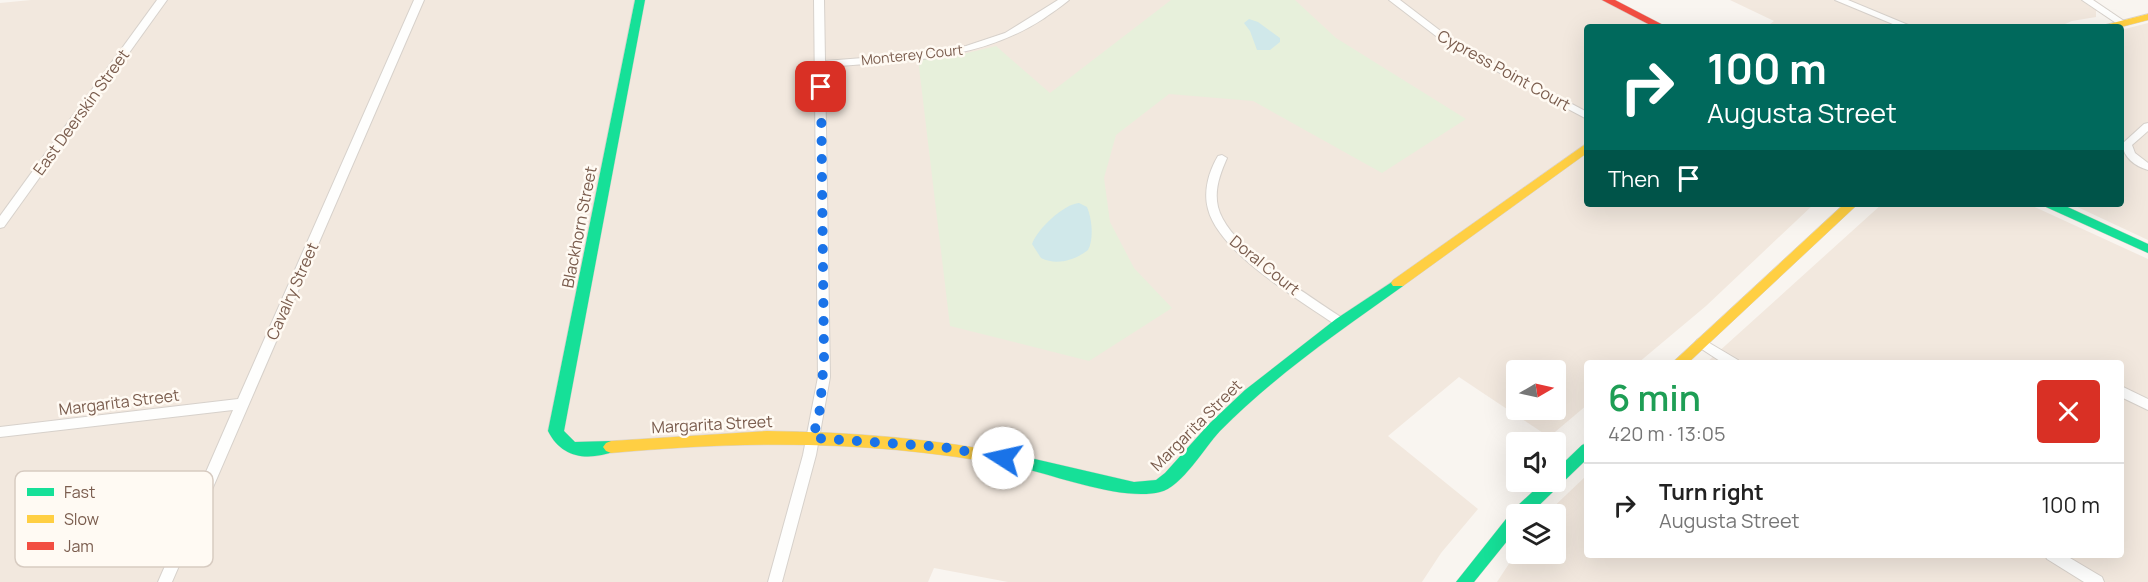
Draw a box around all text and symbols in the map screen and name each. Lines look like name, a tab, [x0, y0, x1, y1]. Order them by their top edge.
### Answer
street label: Cypress Point Court	[1434, 24, 1574, 116]
text: 100 m	[1707, 39, 1827, 97]
street label: Monterey Court	[860, 40, 964, 69]
street label: East Deerskin Street	[28, 45, 134, 179]
icon: right	[1608, 48, 1686, 126]
pin	[795, 61, 846, 112]
icon: arrive	[804, 70, 837, 103]
text: Augusta Street	[1707, 94, 1897, 131]
icon: arrive	[1672, 162, 1705, 195]
street label: Blackhorn Street	[556, 164, 602, 290]
text: Then	[1608, 164, 1660, 194]
street label: Doral Court	[1225, 230, 1305, 300]
street label: Cavalry Street	[261, 239, 323, 343]
north arrow	[1506, 360, 1566, 420]
map controls	[1506, 360, 1566, 564]
text: 6 min	[1608, 373, 1701, 422]
street label: Margarita Street	[1145, 374, 1247, 476]
button: close	[2037, 380, 2100, 443]
street label: Margarita Street	[58, 384, 180, 420]
street label: Margarita Street	[651, 410, 773, 438]
text: 420 m · 13:05	[1608, 420, 1725, 447]
position arrow	[971, 426, 1035, 490]
button: sound	[1506, 432, 1566, 492]
legend	[15, 471, 213, 567]
text: Turn right	[1659, 477, 1764, 507]
text: Fast	[64, 481, 95, 503]
icon: right	[1608, 489, 1641, 522]
text: 100 m	[2042, 490, 2100, 520]
button: layers	[1506, 504, 1566, 564]
text: Augusta Street	[1659, 507, 1800, 534]
text: Slow	[64, 508, 99, 530]
text: Jam	[64, 535, 94, 557]

